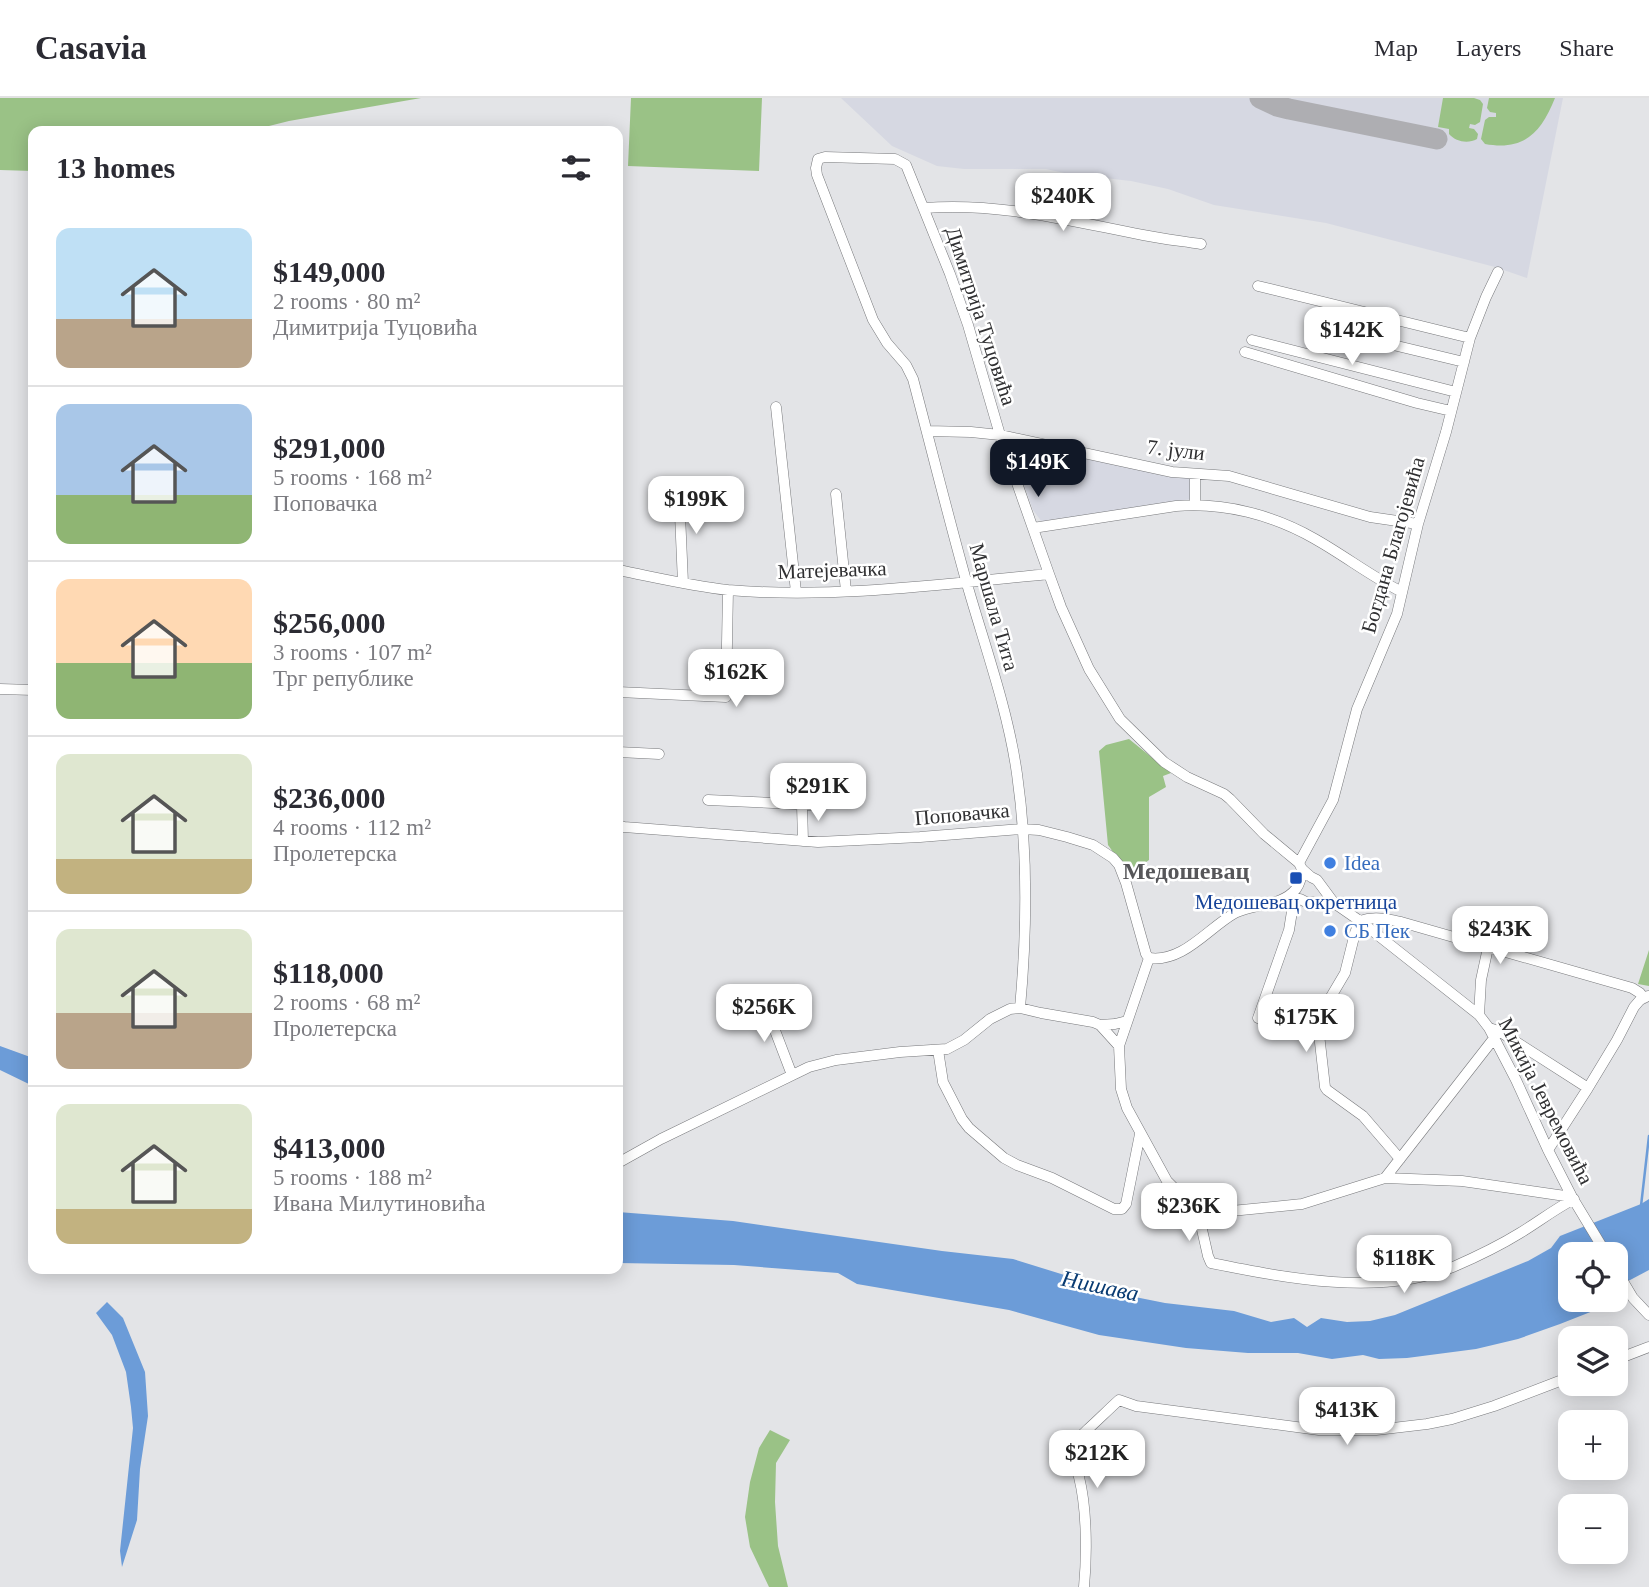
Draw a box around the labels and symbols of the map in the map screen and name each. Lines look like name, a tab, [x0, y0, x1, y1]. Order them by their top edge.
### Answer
pin: $240K	[1014, 174, 1112, 233]
street label: Димитрија Туцовића	[941, 224, 1021, 409]
pin: $142K	[1303, 308, 1401, 367]
street label: 7. јули	[1146, 435, 1206, 465]
pin: $149K	[989, 440, 1087, 499]
street label: Богдана Благојевића	[1356, 453, 1430, 636]
pin: $199K	[647, 476, 745, 536]
street label: Маршала Тита	[964, 540, 1024, 674]
street label: Матејевачка	[777, 556, 888, 584]
pin: $162K	[687, 650, 785, 709]
pin: $291K	[769, 764, 867, 823]
street label: Поповачка	[913, 798, 1011, 830]
place label: Idea	[1344, 851, 1381, 875]
marker: Idea	[1322, 855, 1338, 871]
district label: Медошевац	[1123, 858, 1249, 884]
marker: Медошевац окретница	[1288, 870, 1304, 886]
place label: Медошевац окретница	[1195, 890, 1398, 914]
pin: $243K	[1451, 906, 1549, 966]
place label: СБ Пек	[1344, 919, 1411, 943]
marker: СБ Пек	[1322, 923, 1338, 939]
pin: $256K	[715, 984, 813, 1044]
pin: $175K	[1257, 995, 1355, 1054]
street label: Микија Јевремовића	[1494, 1014, 1599, 1189]
pin: $236K	[1140, 1184, 1238, 1243]
pin: $118K	[1355, 1236, 1453, 1295]
water label: Нишава	[1058, 1265, 1141, 1306]
pin: $413K	[1298, 1388, 1396, 1447]
pin: $212K	[1048, 1430, 1146, 1490]

